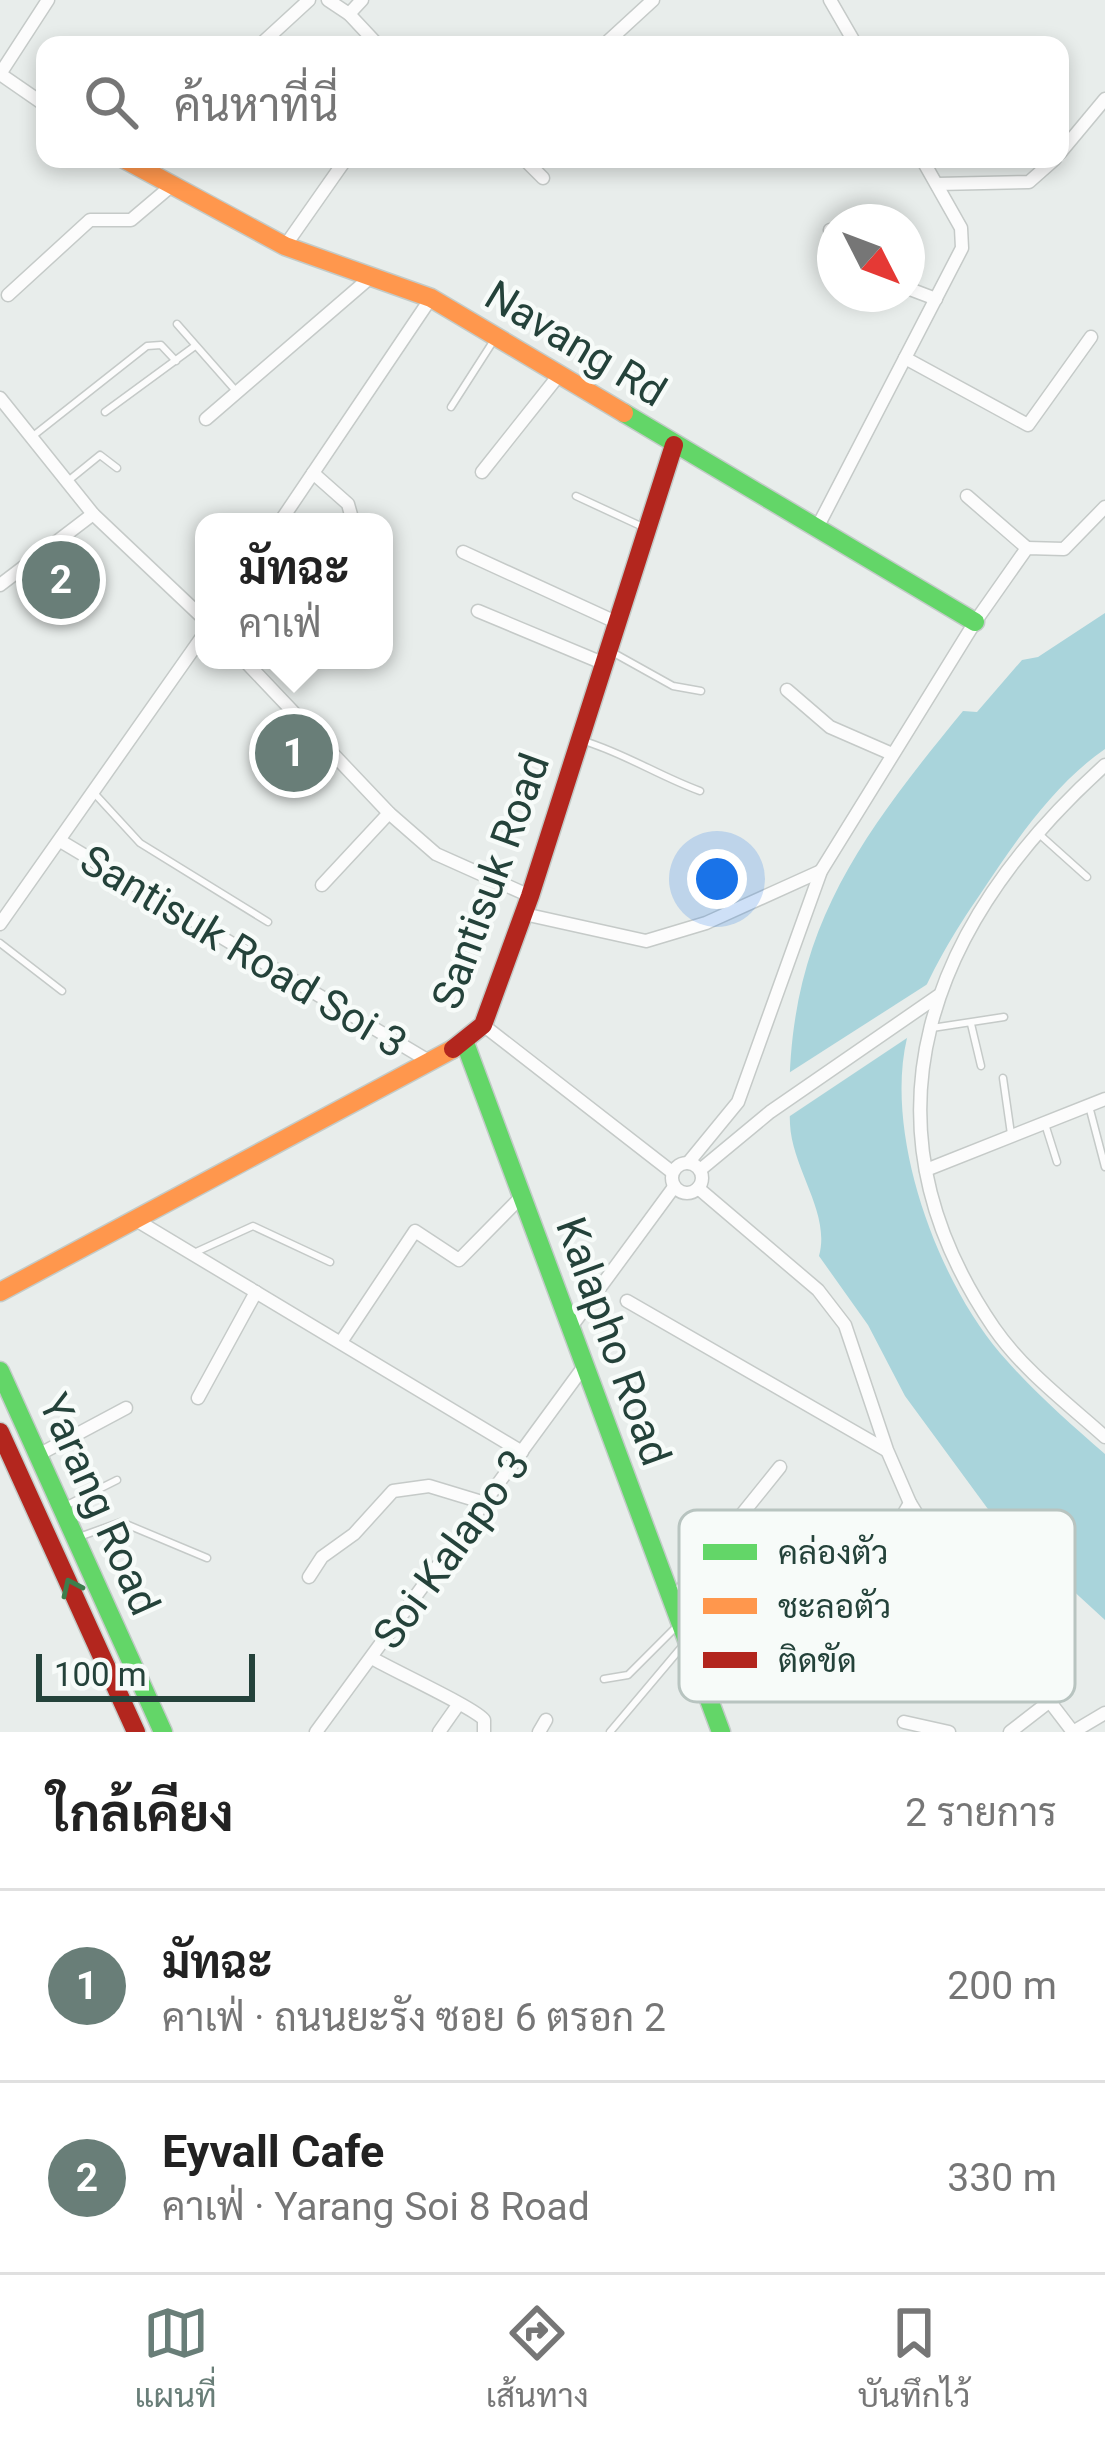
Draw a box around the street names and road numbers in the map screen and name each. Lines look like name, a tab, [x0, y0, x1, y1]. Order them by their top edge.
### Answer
street label: Navang Rd	[476, 270, 675, 416]
street label: Santisuk Road	[422, 747, 559, 1015]
street label: Santisuk Road Soi 3	[72, 835, 416, 1068]
street label: Kalapho Road	[546, 1211, 681, 1472]
street label: Yarang Road	[29, 1386, 170, 1622]
street label: Soi Kalapo 3	[363, 1441, 540, 1658]

